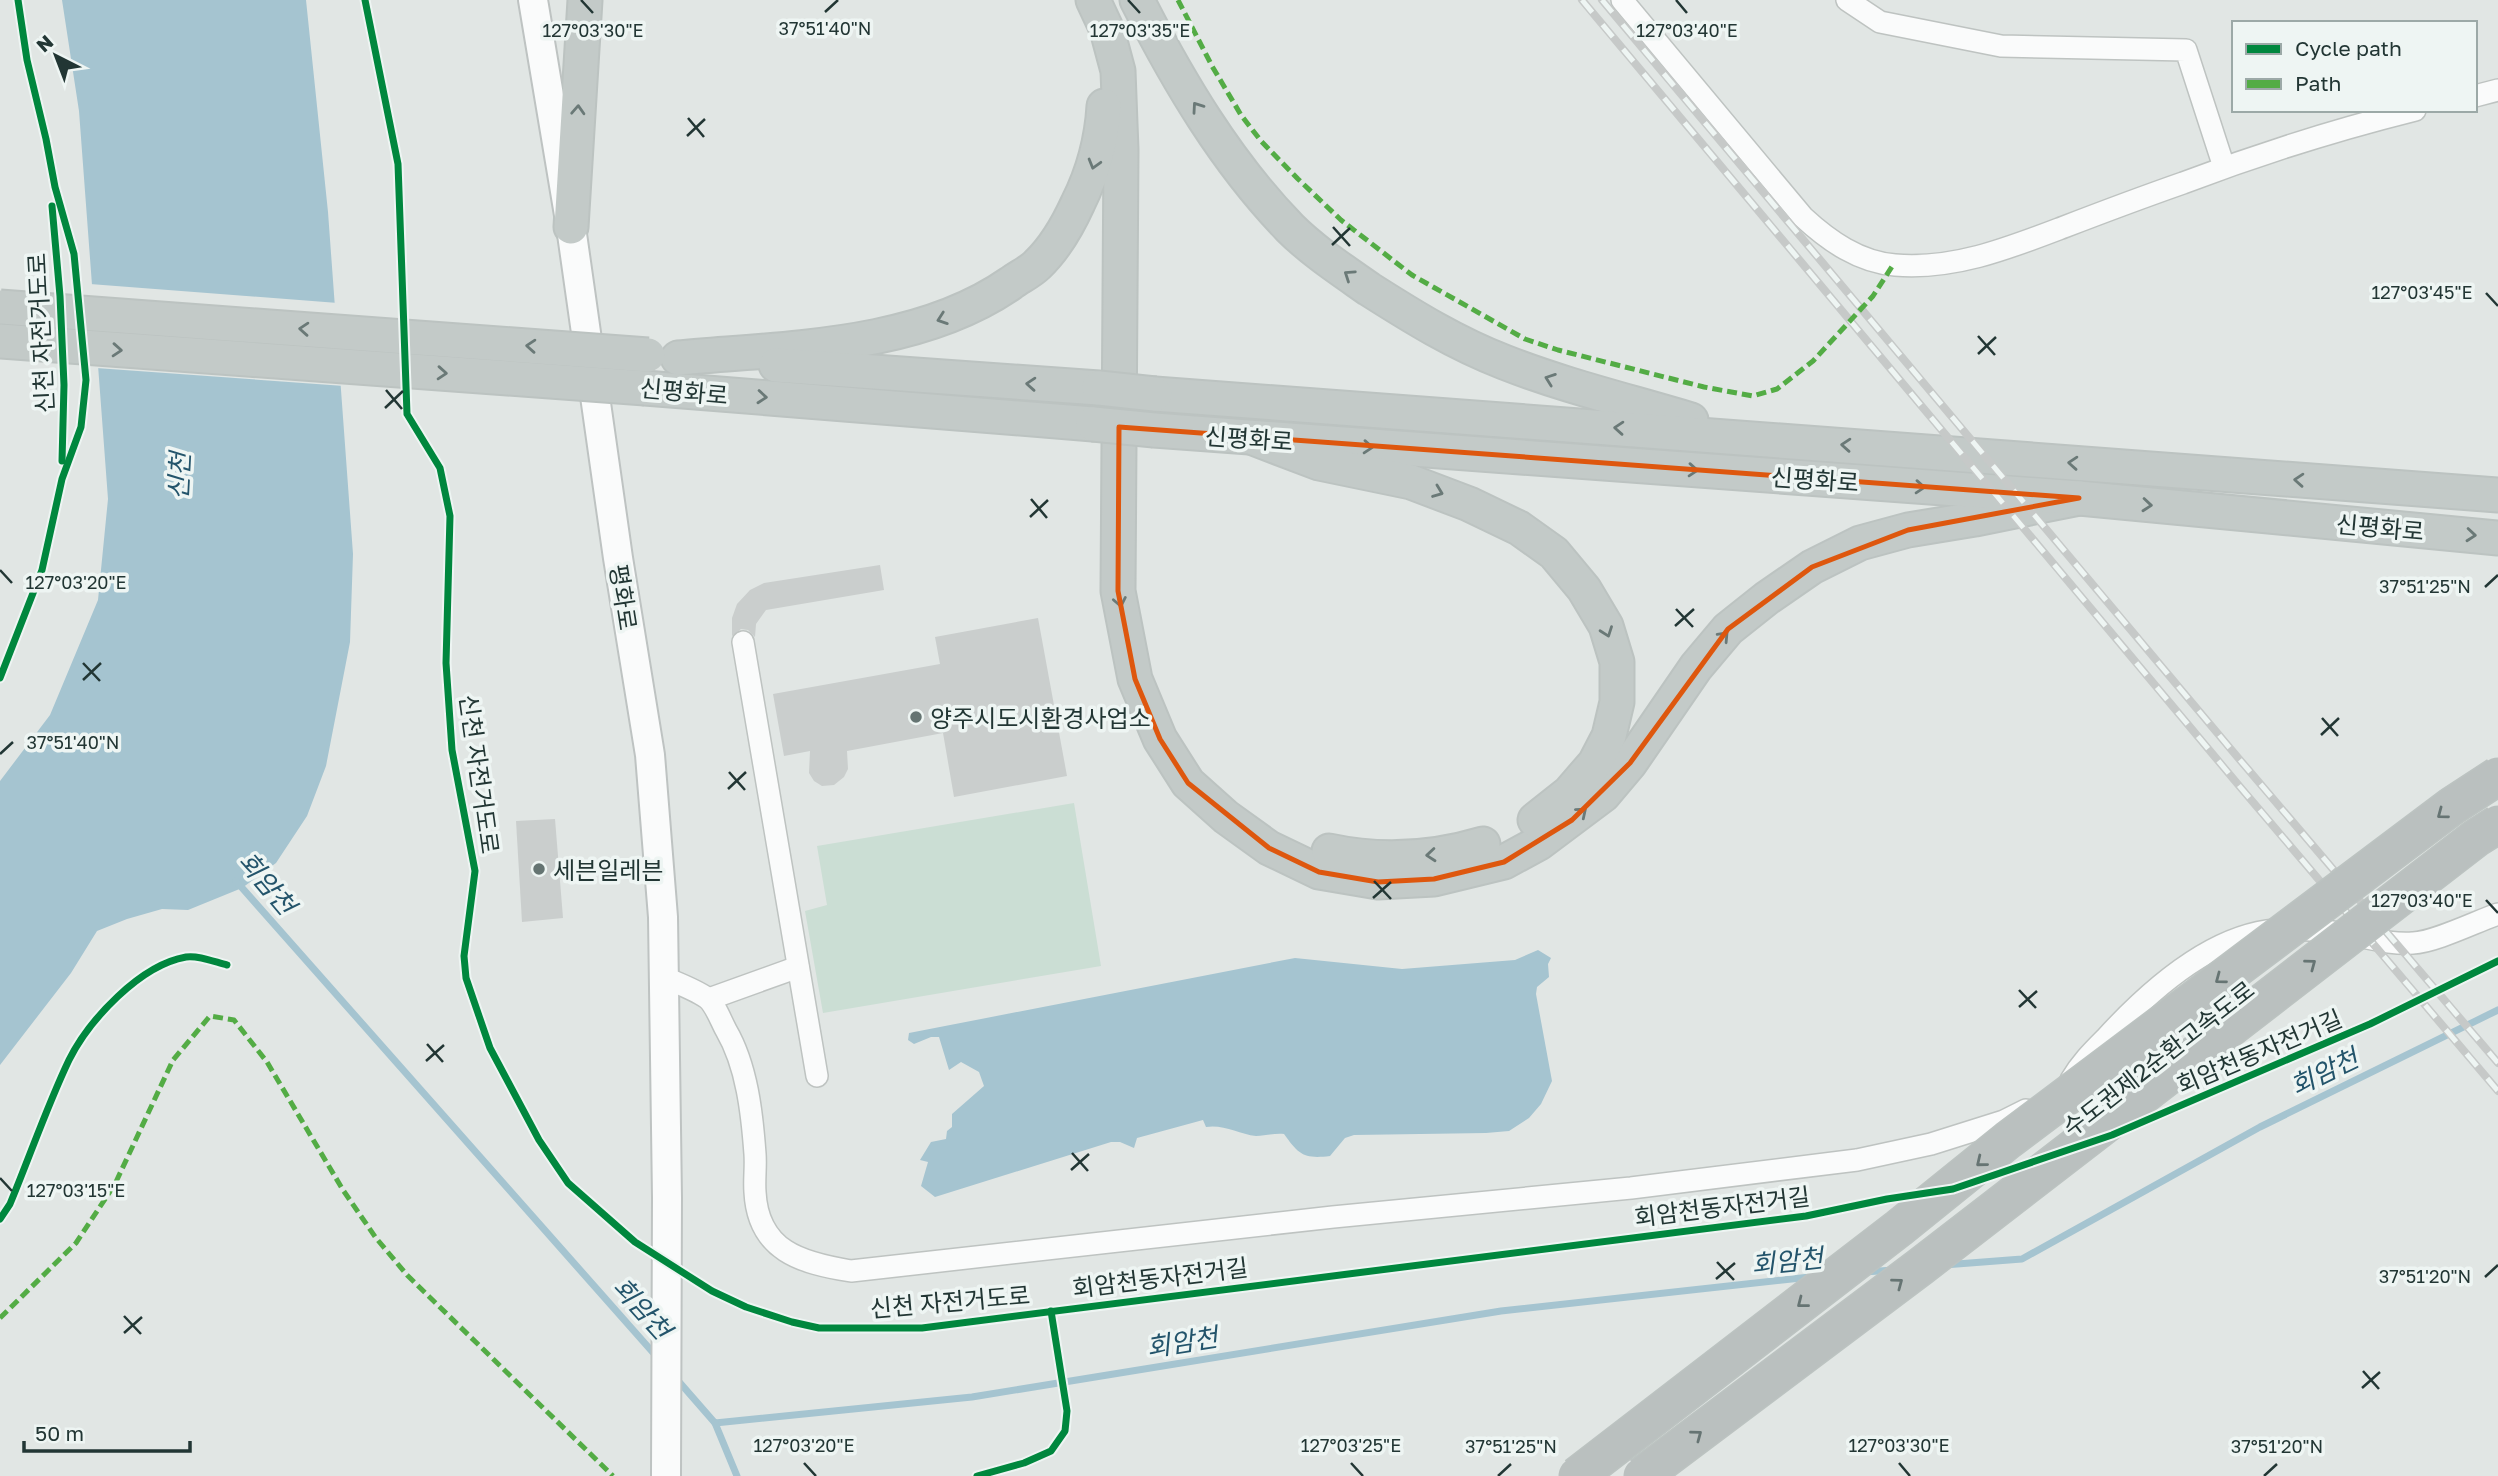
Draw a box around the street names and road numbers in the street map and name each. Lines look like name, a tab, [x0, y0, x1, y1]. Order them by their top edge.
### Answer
street label: 신천 자전거도로	[21, 252, 59, 414]
street label: 신평화로	[639, 373, 729, 409]
street label: 신평화로	[1204, 420, 1294, 456]
street label: 신평화로	[1770, 461, 1860, 497]
street label: 신평화로	[2335, 509, 2425, 545]
street label: 평화로	[604, 562, 644, 632]
street label: 신천 자전거도로	[454, 692, 506, 856]
street label: 수도권제2순환고속도로	[2057, 974, 2259, 1142]
street label: 회암천동자전거길	[2172, 1003, 2346, 1099]
street label: 회암천동자전거길	[1633, 1181, 1811, 1231]
street label: 회암천동자전거길	[1071, 1252, 1249, 1302]
street label: 신천 자전거도로	[869, 1280, 1031, 1322]

